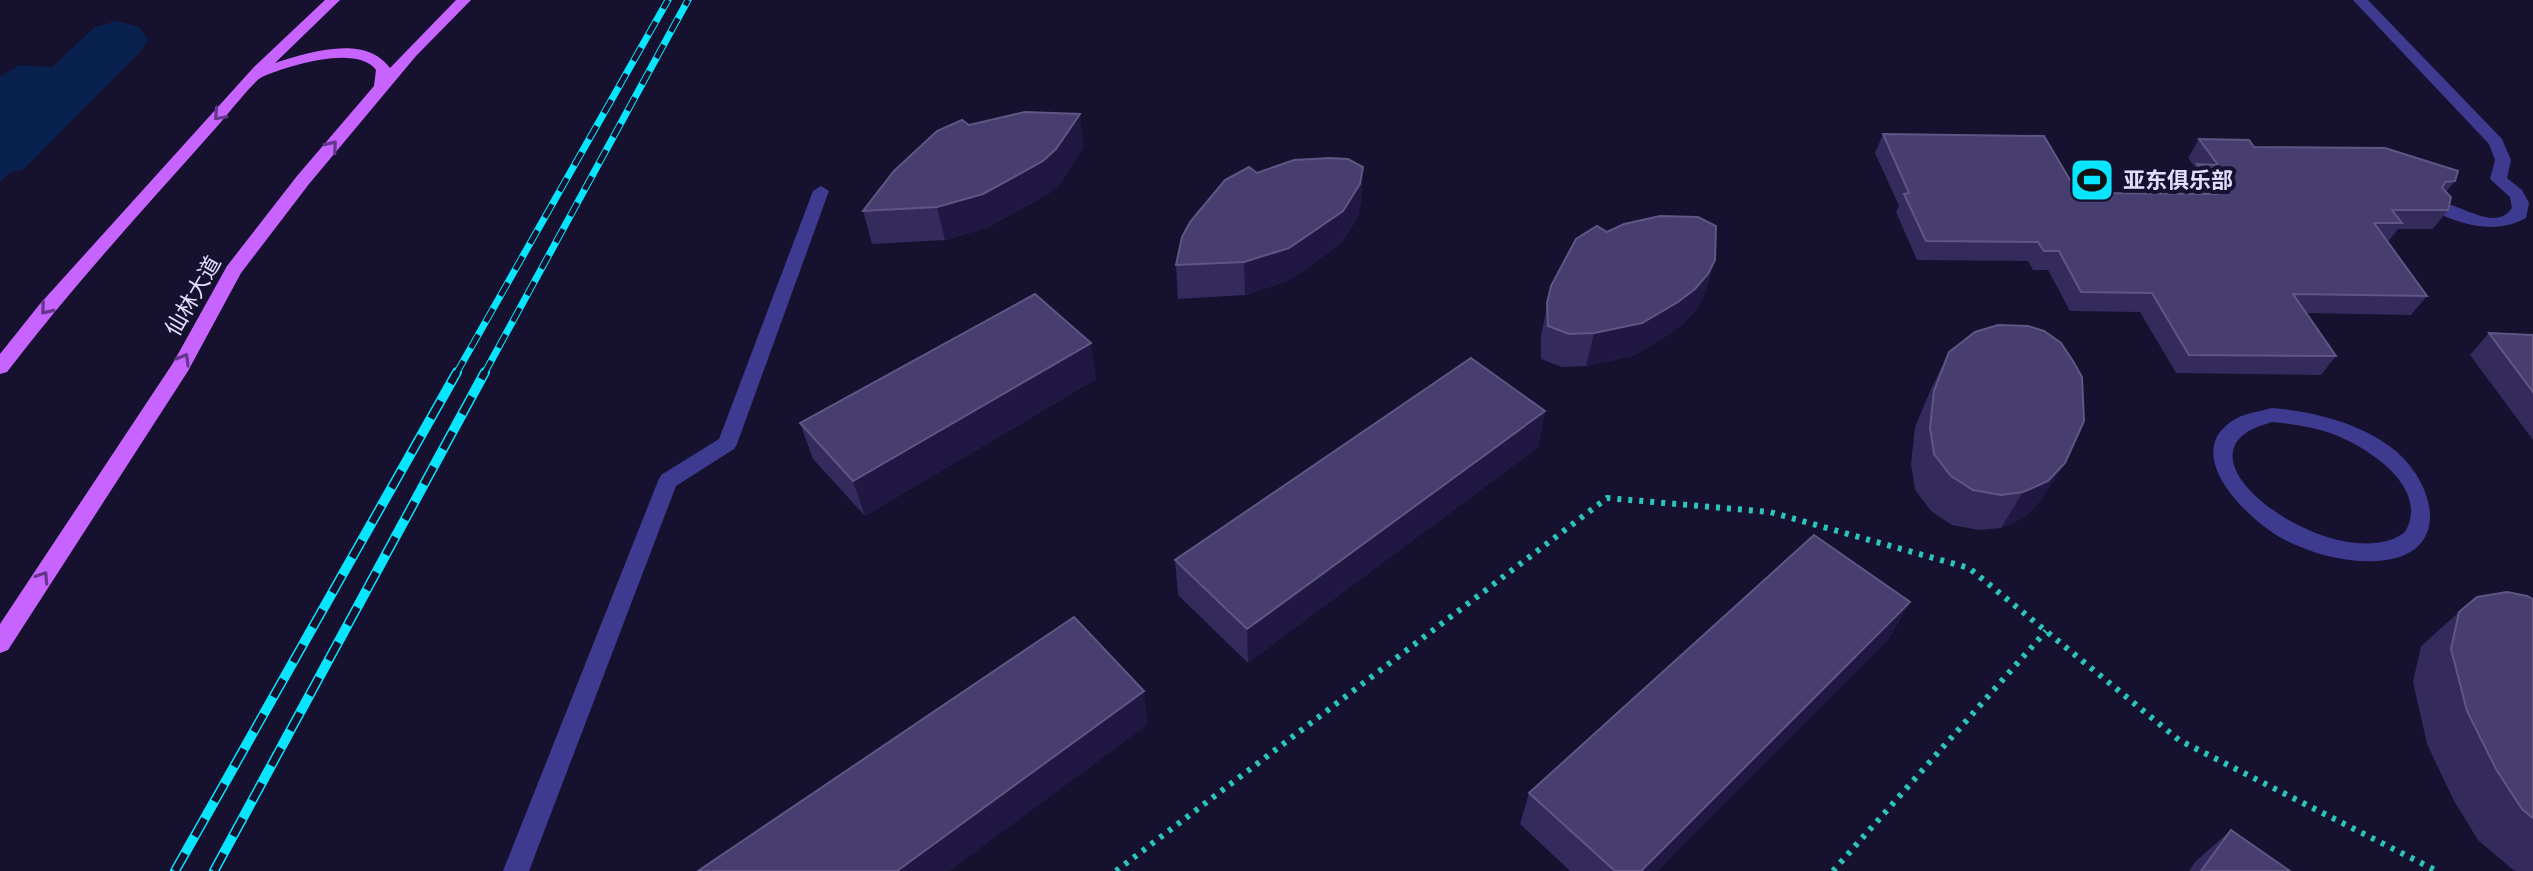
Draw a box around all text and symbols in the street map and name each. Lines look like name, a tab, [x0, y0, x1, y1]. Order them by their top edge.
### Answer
one-way arrow	[214, 106, 229, 120]
one-way arrow	[322, 141, 337, 156]
sports icon: 亚东俱乐部	[2068, 156, 2116, 204]
place label: 亚东俱乐部	[2123, 167, 2233, 194]
street label: 仙林大道	[159, 251, 227, 341]
one-way arrow	[41, 300, 56, 314]
one-way arrow	[174, 354, 190, 368]
one-way arrow	[33, 572, 48, 586]

